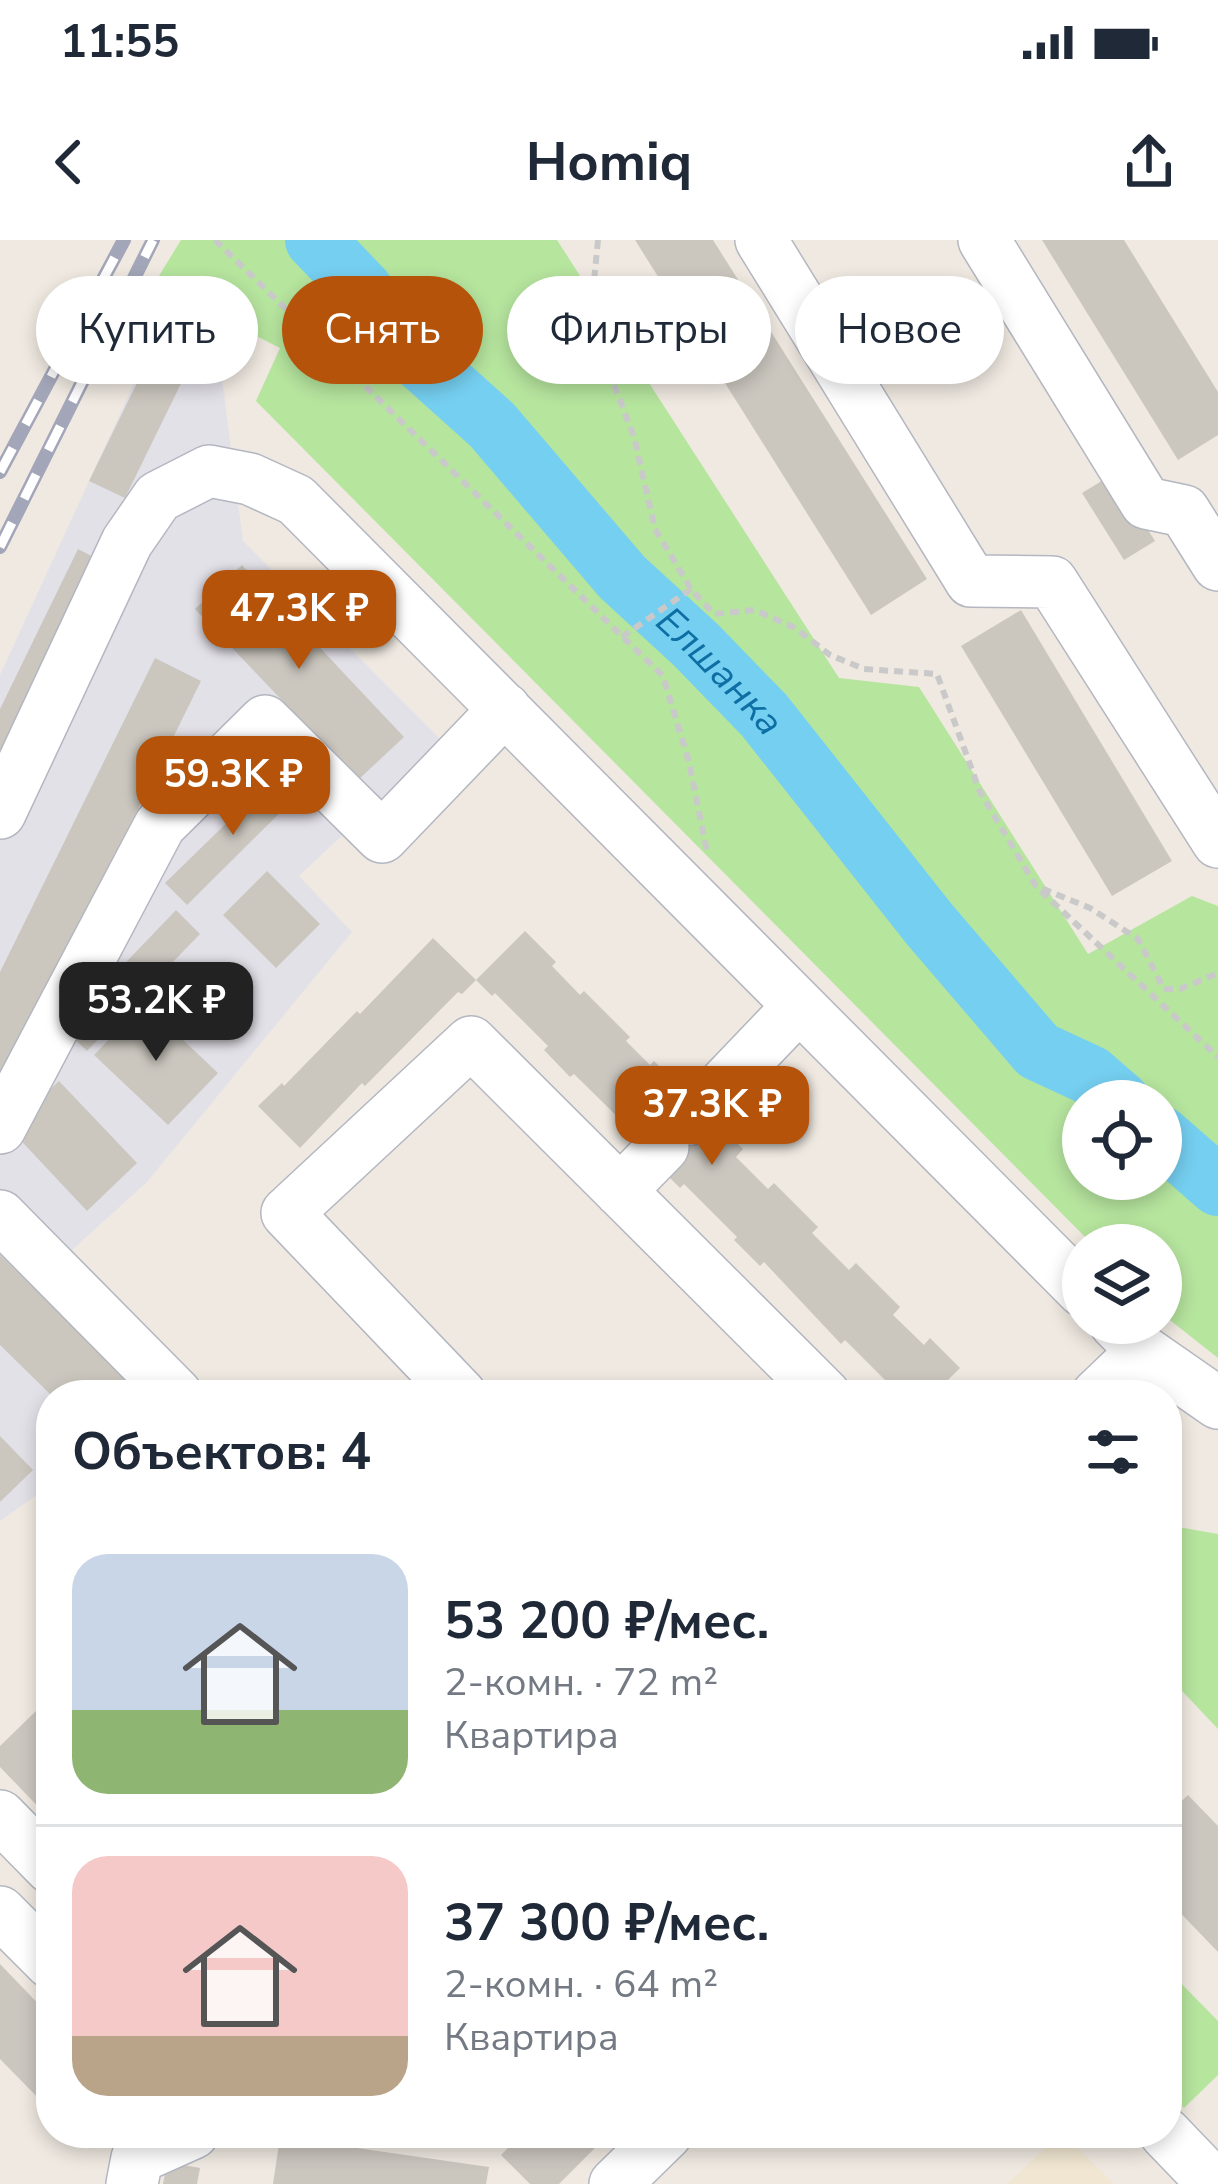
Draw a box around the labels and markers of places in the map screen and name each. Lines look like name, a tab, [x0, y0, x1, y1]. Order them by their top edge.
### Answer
pin: 47.3K ₽	[188, 570, 410, 672]
pin: 59.3K ₽	[122, 736, 344, 838]
pin: 53.2K ₽	[45, 962, 267, 1064]
pin: 37.3K ₽	[601, 1066, 823, 1168]

